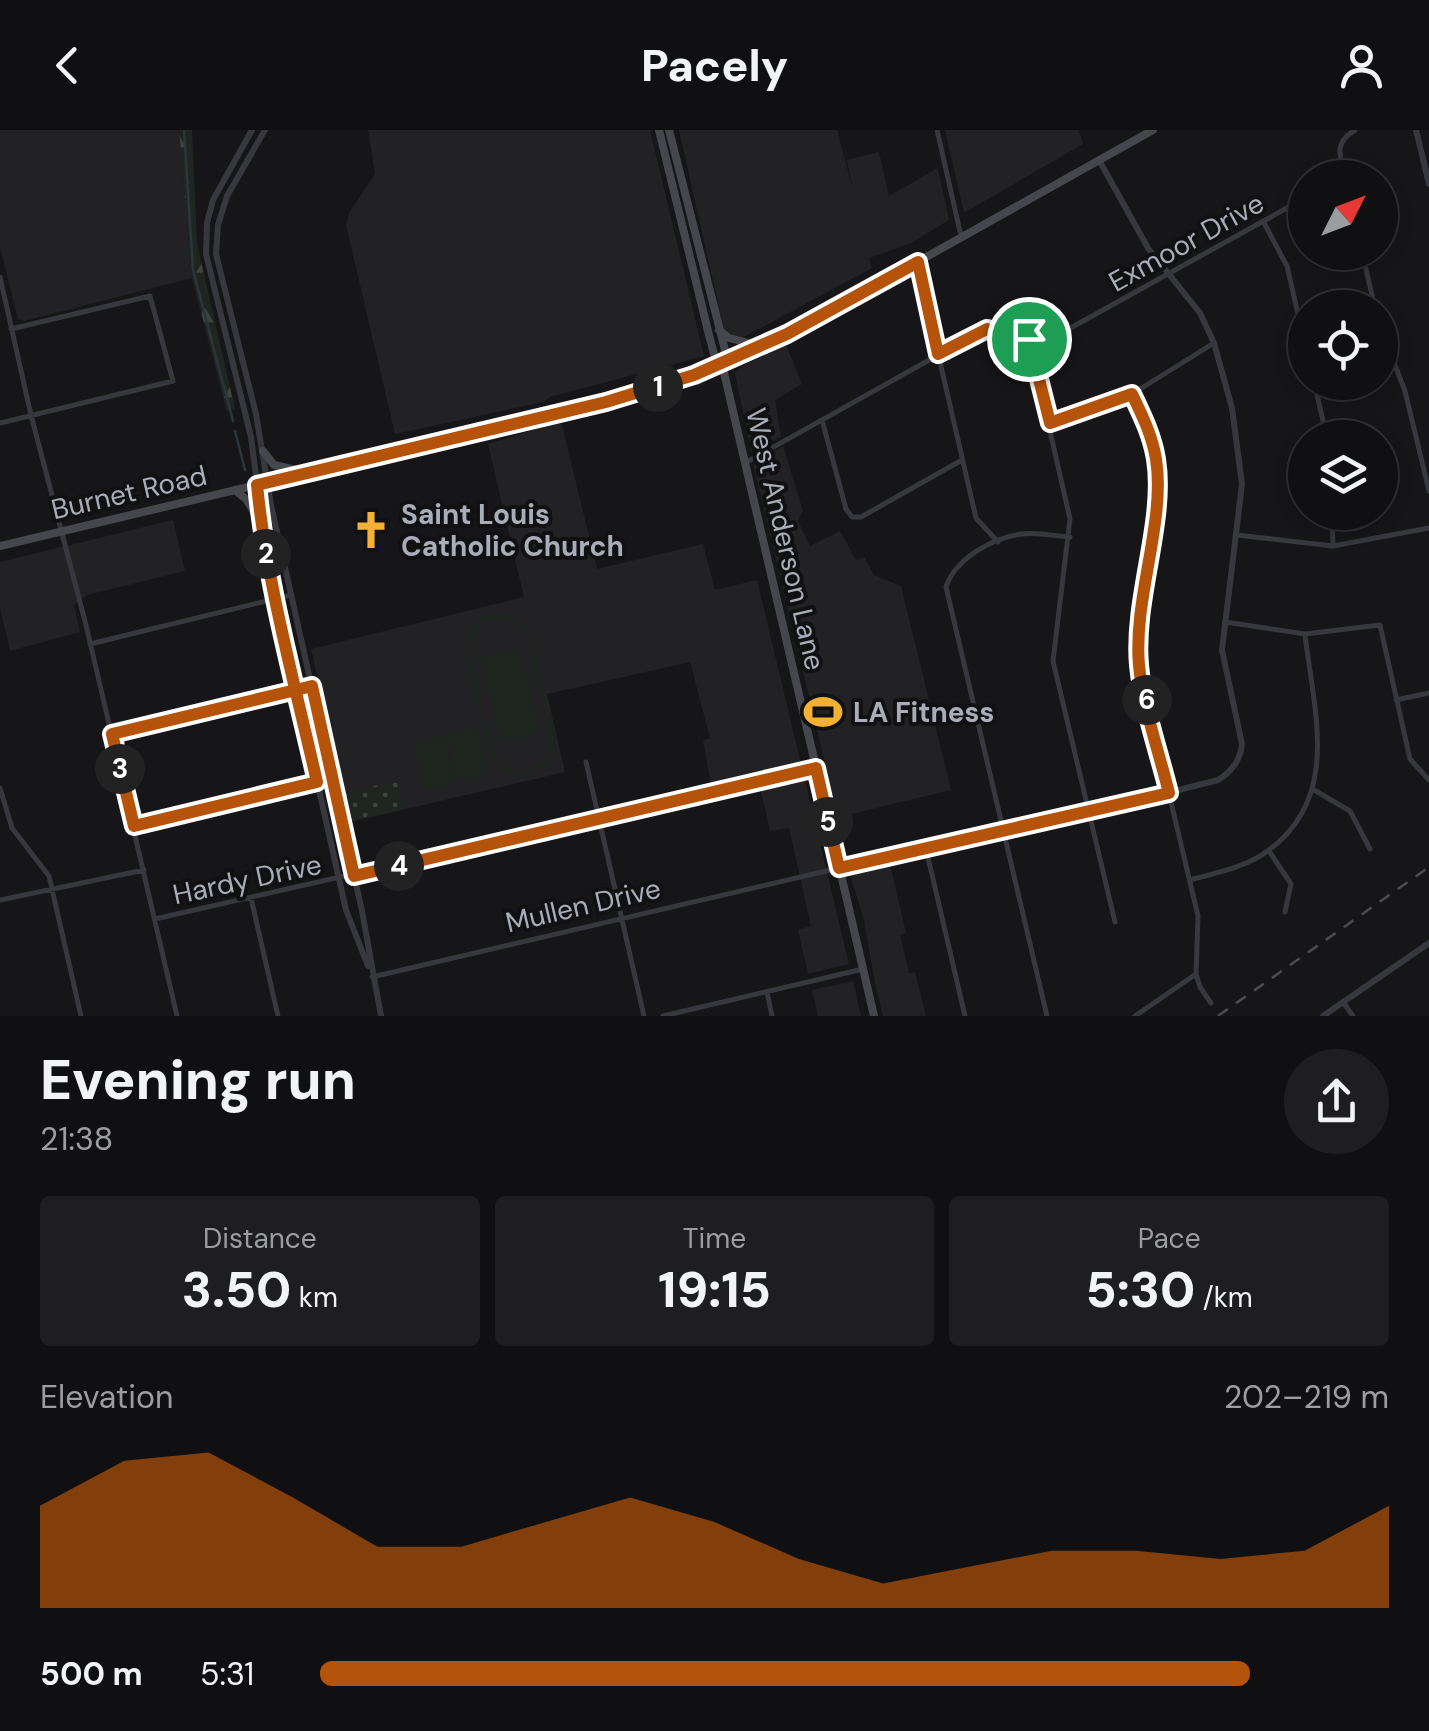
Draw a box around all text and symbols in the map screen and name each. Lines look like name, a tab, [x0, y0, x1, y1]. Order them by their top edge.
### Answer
text: Pacely	[641, 36, 788, 95]
icon: back	[40, 38, 95, 93]
icon: person	[1334, 38, 1389, 93]
north arrow	[1288, 160, 1398, 270]
map controls	[1288, 160, 1398, 530]
street label: Exmoor Drive	[1102, 185, 1270, 300]
button: locate	[1288, 290, 1398, 400]
pin	[987, 297, 1072, 382]
icon: arrive	[1002, 312, 1057, 367]
pin: 1	[633, 362, 683, 412]
text: 1	[653, 368, 663, 405]
street label: West Anderson Lane	[737, 404, 834, 674]
button: layers	[1288, 420, 1398, 530]
street label: Burnet Road	[48, 457, 210, 528]
place label: Saint Louis Catholic Church	[401, 496, 624, 565]
church icon: Saint Louis Catholic Church	[350, 509, 392, 551]
pin: 2	[241, 529, 291, 579]
text: 2	[258, 535, 274, 572]
pin: 6	[1122, 675, 1172, 725]
text: 6	[1138, 681, 1156, 718]
sports icon: LA Fitness	[802, 691, 844, 733]
place label: LA Fitness	[853, 694, 994, 731]
pin: 3	[95, 744, 145, 794]
text: 3	[112, 750, 128, 787]
pin: 5	[803, 797, 853, 847]
text: 5	[819, 803, 837, 840]
pin: 4	[374, 841, 424, 891]
street label: Hardy Drive	[169, 846, 325, 913]
text: 4	[390, 847, 408, 884]
street label: Mullen Drive	[502, 870, 664, 941]
text: Evening run	[40, 1044, 356, 1116]
button: share	[1284, 1049, 1389, 1154]
text: 21:38	[40, 1118, 113, 1160]
text: Distance	[203, 1220, 317, 1257]
text: Time	[683, 1220, 746, 1257]
text: Pace	[1138, 1220, 1201, 1257]
text: 3.50	[182, 1257, 291, 1323]
text: 19:15	[658, 1257, 771, 1323]
text: 5:30	[1086, 1257, 1195, 1323]
text: km	[291, 1279, 338, 1316]
text: /km	[1195, 1279, 1253, 1316]
text: Elevation	[40, 1376, 173, 1418]
text: 202–219 m	[1224, 1376, 1389, 1418]
text: 500 m	[40, 1653, 143, 1695]
text: 5:31	[200, 1653, 254, 1695]

